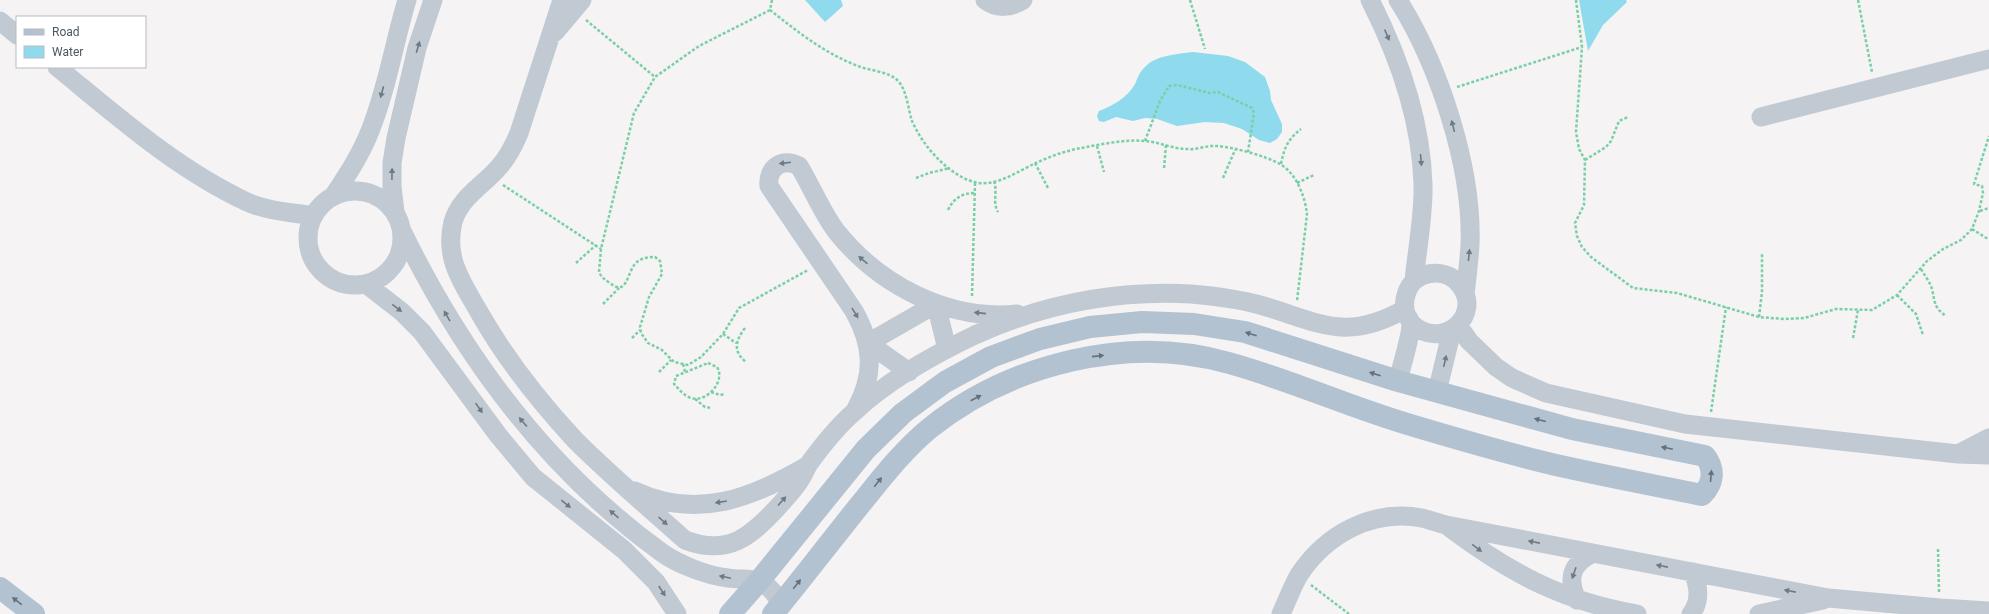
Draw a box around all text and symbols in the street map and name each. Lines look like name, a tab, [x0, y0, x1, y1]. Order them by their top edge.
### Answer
legend	[16, 16, 146, 68]
text: Road	[52, 25, 80, 39]
one-way arrow	[1384, 29, 1390, 41]
one-way arrow	[415, 40, 421, 52]
text: Water	[52, 45, 83, 59]
one-way arrow	[379, 86, 385, 98]
one-way arrow	[1450, 120, 1456, 132]
one-way arrow	[1417, 154, 1424, 166]
one-way arrow	[779, 160, 791, 167]
one-way arrow	[389, 167, 395, 180]
one-way arrow	[1466, 249, 1472, 261]
one-way arrow	[859, 256, 868, 265]
one-way arrow	[391, 304, 402, 312]
one-way arrow	[851, 307, 858, 319]
one-way arrow	[444, 310, 451, 322]
one-way arrow	[974, 310, 986, 317]
one-way arrow	[1244, 331, 1256, 337]
one-way arrow	[1092, 353, 1104, 359]
one-way arrow	[1442, 355, 1448, 368]
one-way arrow	[1368, 370, 1380, 376]
one-way arrow	[970, 394, 982, 401]
one-way arrow	[475, 403, 483, 413]
one-way arrow	[518, 416, 527, 427]
one-way arrow	[1534, 417, 1546, 423]
one-way arrow	[1661, 445, 1673, 451]
one-way arrow	[1708, 470, 1714, 482]
one-way arrow	[874, 476, 883, 487]
one-way arrow	[778, 496, 787, 506]
one-way arrow	[561, 499, 572, 508]
one-way arrow	[715, 499, 727, 505]
one-way arrow	[608, 510, 619, 519]
one-way arrow	[659, 516, 668, 525]
one-way arrow	[1528, 539, 1540, 545]
one-way arrow	[1471, 544, 1482, 553]
one-way arrow	[1656, 563, 1668, 569]
one-way arrow	[1570, 567, 1576, 579]
one-way arrow	[719, 574, 731, 580]
one-way arrow	[793, 578, 802, 589]
one-way arrow	[658, 586, 666, 596]
one-way arrow	[1784, 588, 1796, 594]
one-way arrow	[12, 597, 23, 605]

